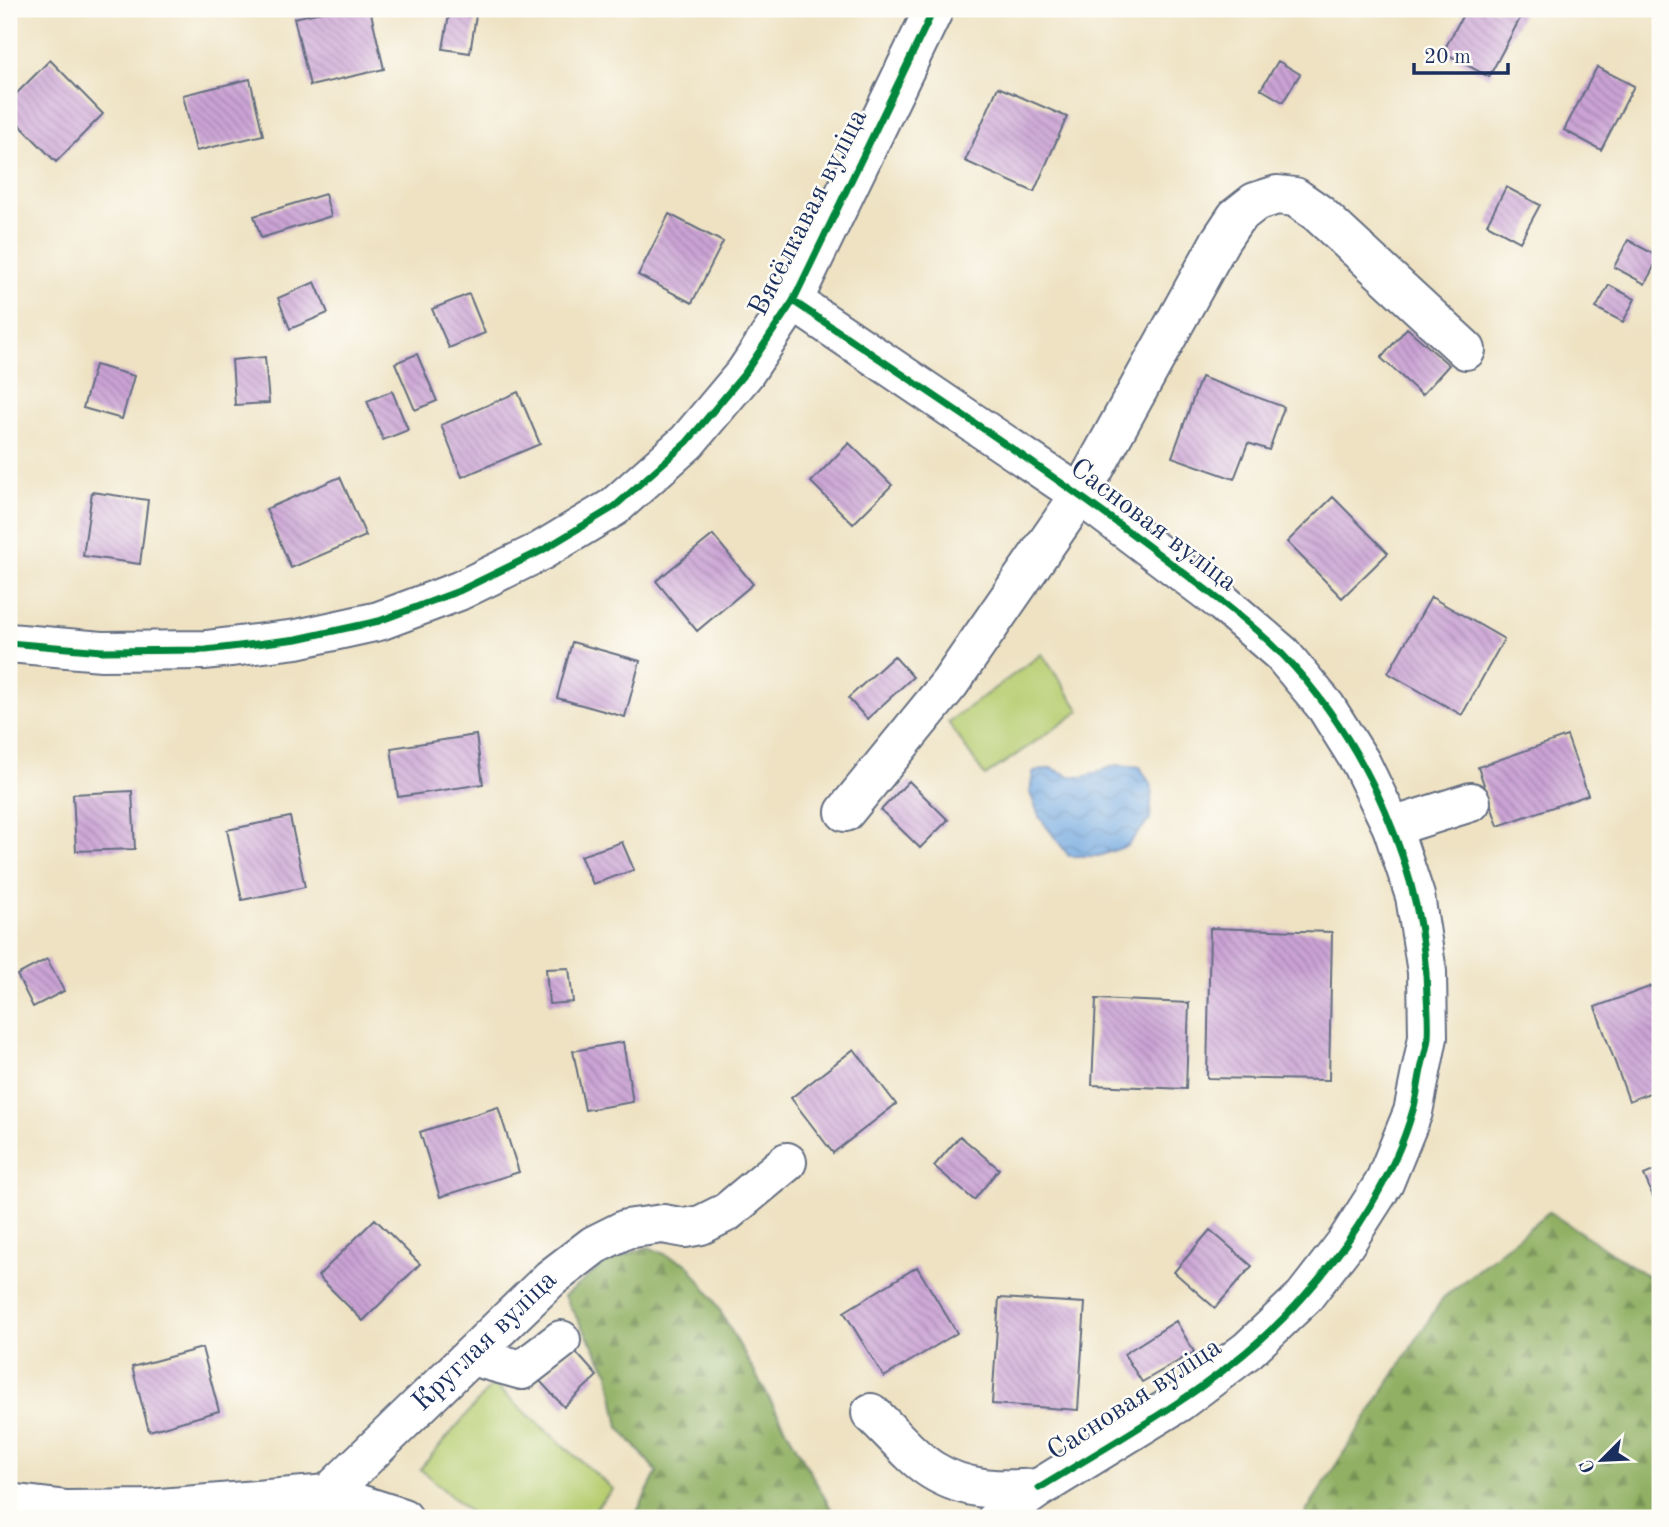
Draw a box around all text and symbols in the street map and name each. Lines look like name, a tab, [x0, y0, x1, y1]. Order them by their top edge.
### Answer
scale bar	[1414, 32, 1508, 76]
text: 20 m	[1424, 47, 1471, 68]
street label: Вясёлкавая вуліца	[745, 105, 873, 321]
street label: Сасновая вуліца	[1064, 454, 1242, 598]
street label: Круглая вуліца	[408, 1266, 563, 1417]
street label: Сасновая вуліца	[1043, 1333, 1227, 1467]
north arrow	[1568, 1426, 1638, 1496]
text: С	[1578, 1456, 1600, 1475]

